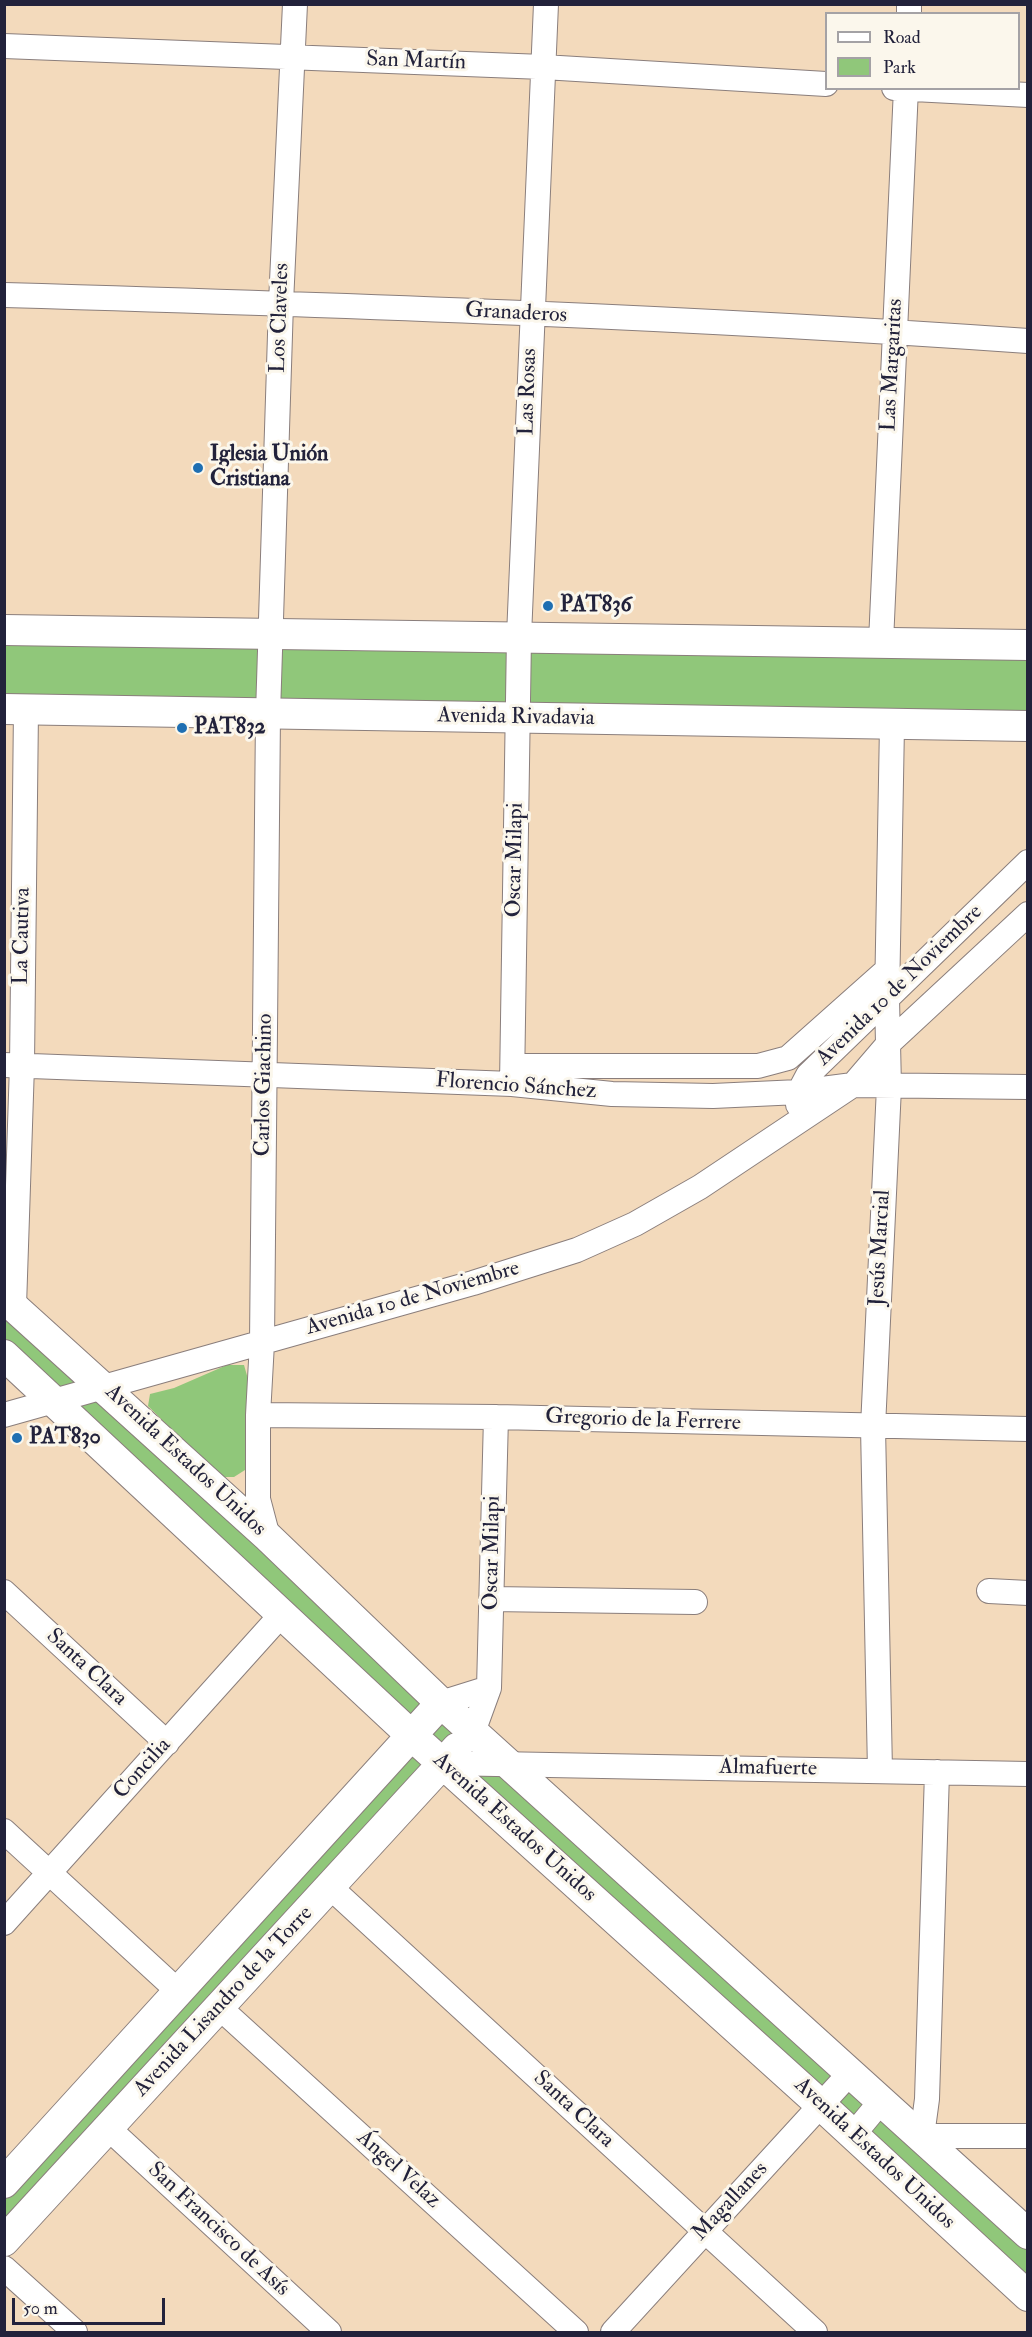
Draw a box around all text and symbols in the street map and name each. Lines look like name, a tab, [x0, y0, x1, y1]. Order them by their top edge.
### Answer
legend	[825, 12, 1020, 90]
text: Road	[883, 26, 921, 49]
street label: San Martín	[366, 47, 466, 77]
text: Park	[883, 56, 916, 79]
street label: Los Claveles	[266, 263, 296, 373]
street label: Granaderos	[464, 298, 568, 330]
street label: Las Margaritas	[876, 298, 910, 432]
street label: Las Rosas	[514, 348, 544, 436]
place label: Iglesia Unión Cristiana	[210, 442, 328, 494]
marker: Iglesia Unión Cristiana	[191, 461, 205, 475]
place label: PAT836	[560, 593, 632, 619]
marker: PAT836	[541, 599, 555, 613]
street label: Avenida Rivadavia	[437, 703, 595, 733]
place label: PAT832	[194, 715, 266, 741]
marker: PAT832	[175, 721, 189, 735]
street label: Oscar Milapi	[502, 802, 530, 918]
street label: La Cautiva	[9, 887, 37, 985]
street label: Avenida 10 de Noviembre	[811, 900, 989, 1072]
street label: Carlos Giachino	[251, 1013, 279, 1157]
street label: Florencio Sánchez	[435, 1068, 597, 1106]
street label: Jesús Marcial	[865, 1189, 897, 1307]
street label: Avenida 10 de Noviembre	[303, 1256, 523, 1342]
street label: Avenida Estados Unidos	[99, 1380, 271, 1542]
street label: Gregorio de la Ferrere	[545, 1404, 741, 1438]
place label: PAT830	[29, 1425, 101, 1451]
marker: PAT830	[10, 1431, 24, 1445]
street label: Oscar Milapi	[479, 1495, 507, 1611]
street label: Santa Clara	[40, 1624, 132, 1712]
street label: Concilia	[109, 1733, 177, 1805]
street label: Avenida Estados Unidos	[427, 1748, 601, 1908]
street label: Almafuerte	[719, 1755, 817, 1783]
street label: Avenida Lisandro de la Torre	[129, 1901, 319, 2103]
street label: Santa Clara	[527, 2066, 619, 2154]
street label: Avenida Estados Unidos	[788, 2073, 960, 2235]
street label: Ángel Velaz	[351, 2125, 445, 2215]
street label: San Francisco de Asís	[141, 2157, 295, 2303]
street label: Magallanes	[688, 2157, 774, 2247]
scale bar	[15, 2286, 168, 2324]
text: 50 m	[23, 2297, 58, 2320]

